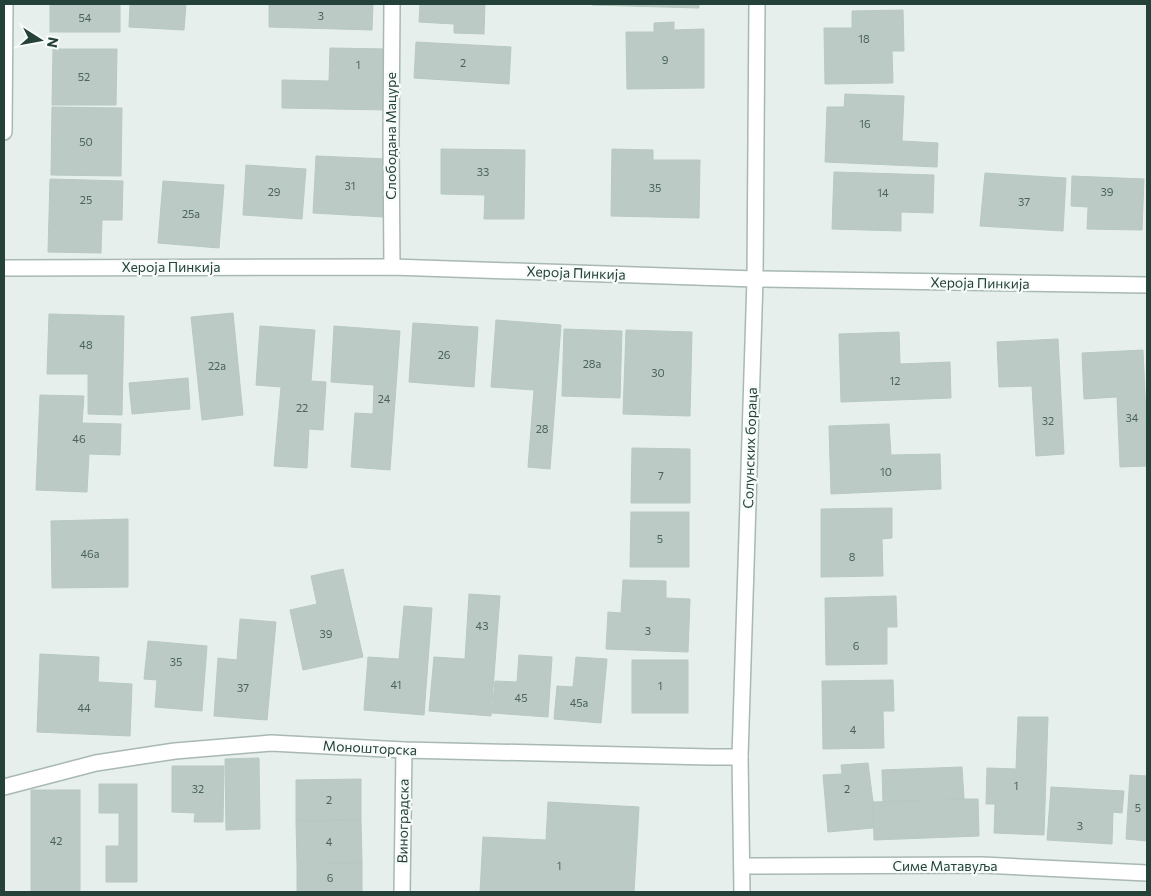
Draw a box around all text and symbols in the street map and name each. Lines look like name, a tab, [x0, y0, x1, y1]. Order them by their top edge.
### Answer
house number: 3	[318, 9, 324, 22]
house number: 54	[79, 11, 92, 24]
north arrow	[15, 15, 65, 65]
house number: 18	[858, 32, 870, 45]
text: N	[44, 36, 63, 49]
house number: 9	[662, 53, 669, 66]
house number: 2	[460, 56, 466, 69]
house number: 1	[356, 58, 360, 71]
house number: 52	[78, 70, 90, 83]
street label: Слободана Мацуре	[382, 72, 399, 200]
house number: 16	[859, 117, 871, 130]
house number: 50	[79, 135, 93, 148]
house number: 33	[477, 165, 489, 178]
house number: 31	[345, 179, 355, 192]
house number: 35	[649, 181, 661, 194]
house number: 29	[268, 185, 281, 198]
house number: 39	[1101, 185, 1114, 198]
house number: 14	[877, 186, 889, 199]
house number: 25	[80, 193, 92, 206]
house number: 37	[1018, 195, 1030, 208]
house number: 25a	[182, 207, 200, 220]
street label: Хероја Пинкија	[121, 258, 221, 275]
street label: Хероја Пинкија	[526, 262, 626, 283]
street label: Хероја Пинкија	[930, 273, 1030, 292]
house number: 48	[79, 338, 93, 351]
house number: 26	[438, 348, 451, 361]
house number: 28a	[583, 357, 601, 370]
house number: 22a	[208, 359, 226, 372]
house number: 30	[651, 366, 665, 379]
house number: 12	[890, 374, 900, 387]
street label: Солунских бораца	[739, 387, 760, 509]
house number: 24	[378, 392, 391, 405]
house number: 22	[296, 401, 308, 414]
house number: 34	[1126, 411, 1139, 424]
house number: 32	[1042, 414, 1054, 427]
house number: 28	[536, 422, 549, 435]
house number: 46	[72, 432, 86, 445]
house number: 10	[880, 465, 892, 478]
house number: 7	[658, 469, 664, 482]
house number: 5	[657, 532, 663, 545]
house number: 46a	[80, 547, 100, 560]
house number: 8	[849, 550, 856, 563]
house number: 43	[476, 619, 488, 632]
house number: 3	[645, 624, 651, 637]
house number: 39	[320, 627, 333, 640]
house number: 6	[853, 639, 860, 652]
house number: 35	[170, 655, 182, 668]
house number: 41	[391, 678, 401, 691]
house number: 1	[658, 679, 662, 692]
house number: 37	[237, 681, 249, 694]
house number: 45	[515, 691, 527, 704]
house number: 45a	[570, 696, 588, 709]
house number: 44	[77, 701, 91, 714]
house number: 4	[850, 723, 857, 736]
street label: Моношторска	[322, 737, 418, 758]
street label: Виноградска	[393, 778, 412, 864]
house number: 1	[1014, 779, 1018, 792]
house number: 32	[192, 782, 204, 795]
house number: 2	[844, 782, 850, 795]
house number: 2	[326, 793, 332, 806]
house number: 5	[1135, 801, 1141, 814]
house number: 3	[1077, 819, 1083, 832]
house number: 42	[50, 834, 62, 847]
house number: 4	[326, 835, 333, 848]
street label: Симе Матавуља	[892, 857, 998, 874]
house number: 1	[557, 859, 561, 872]
house number: 6	[327, 871, 334, 884]

